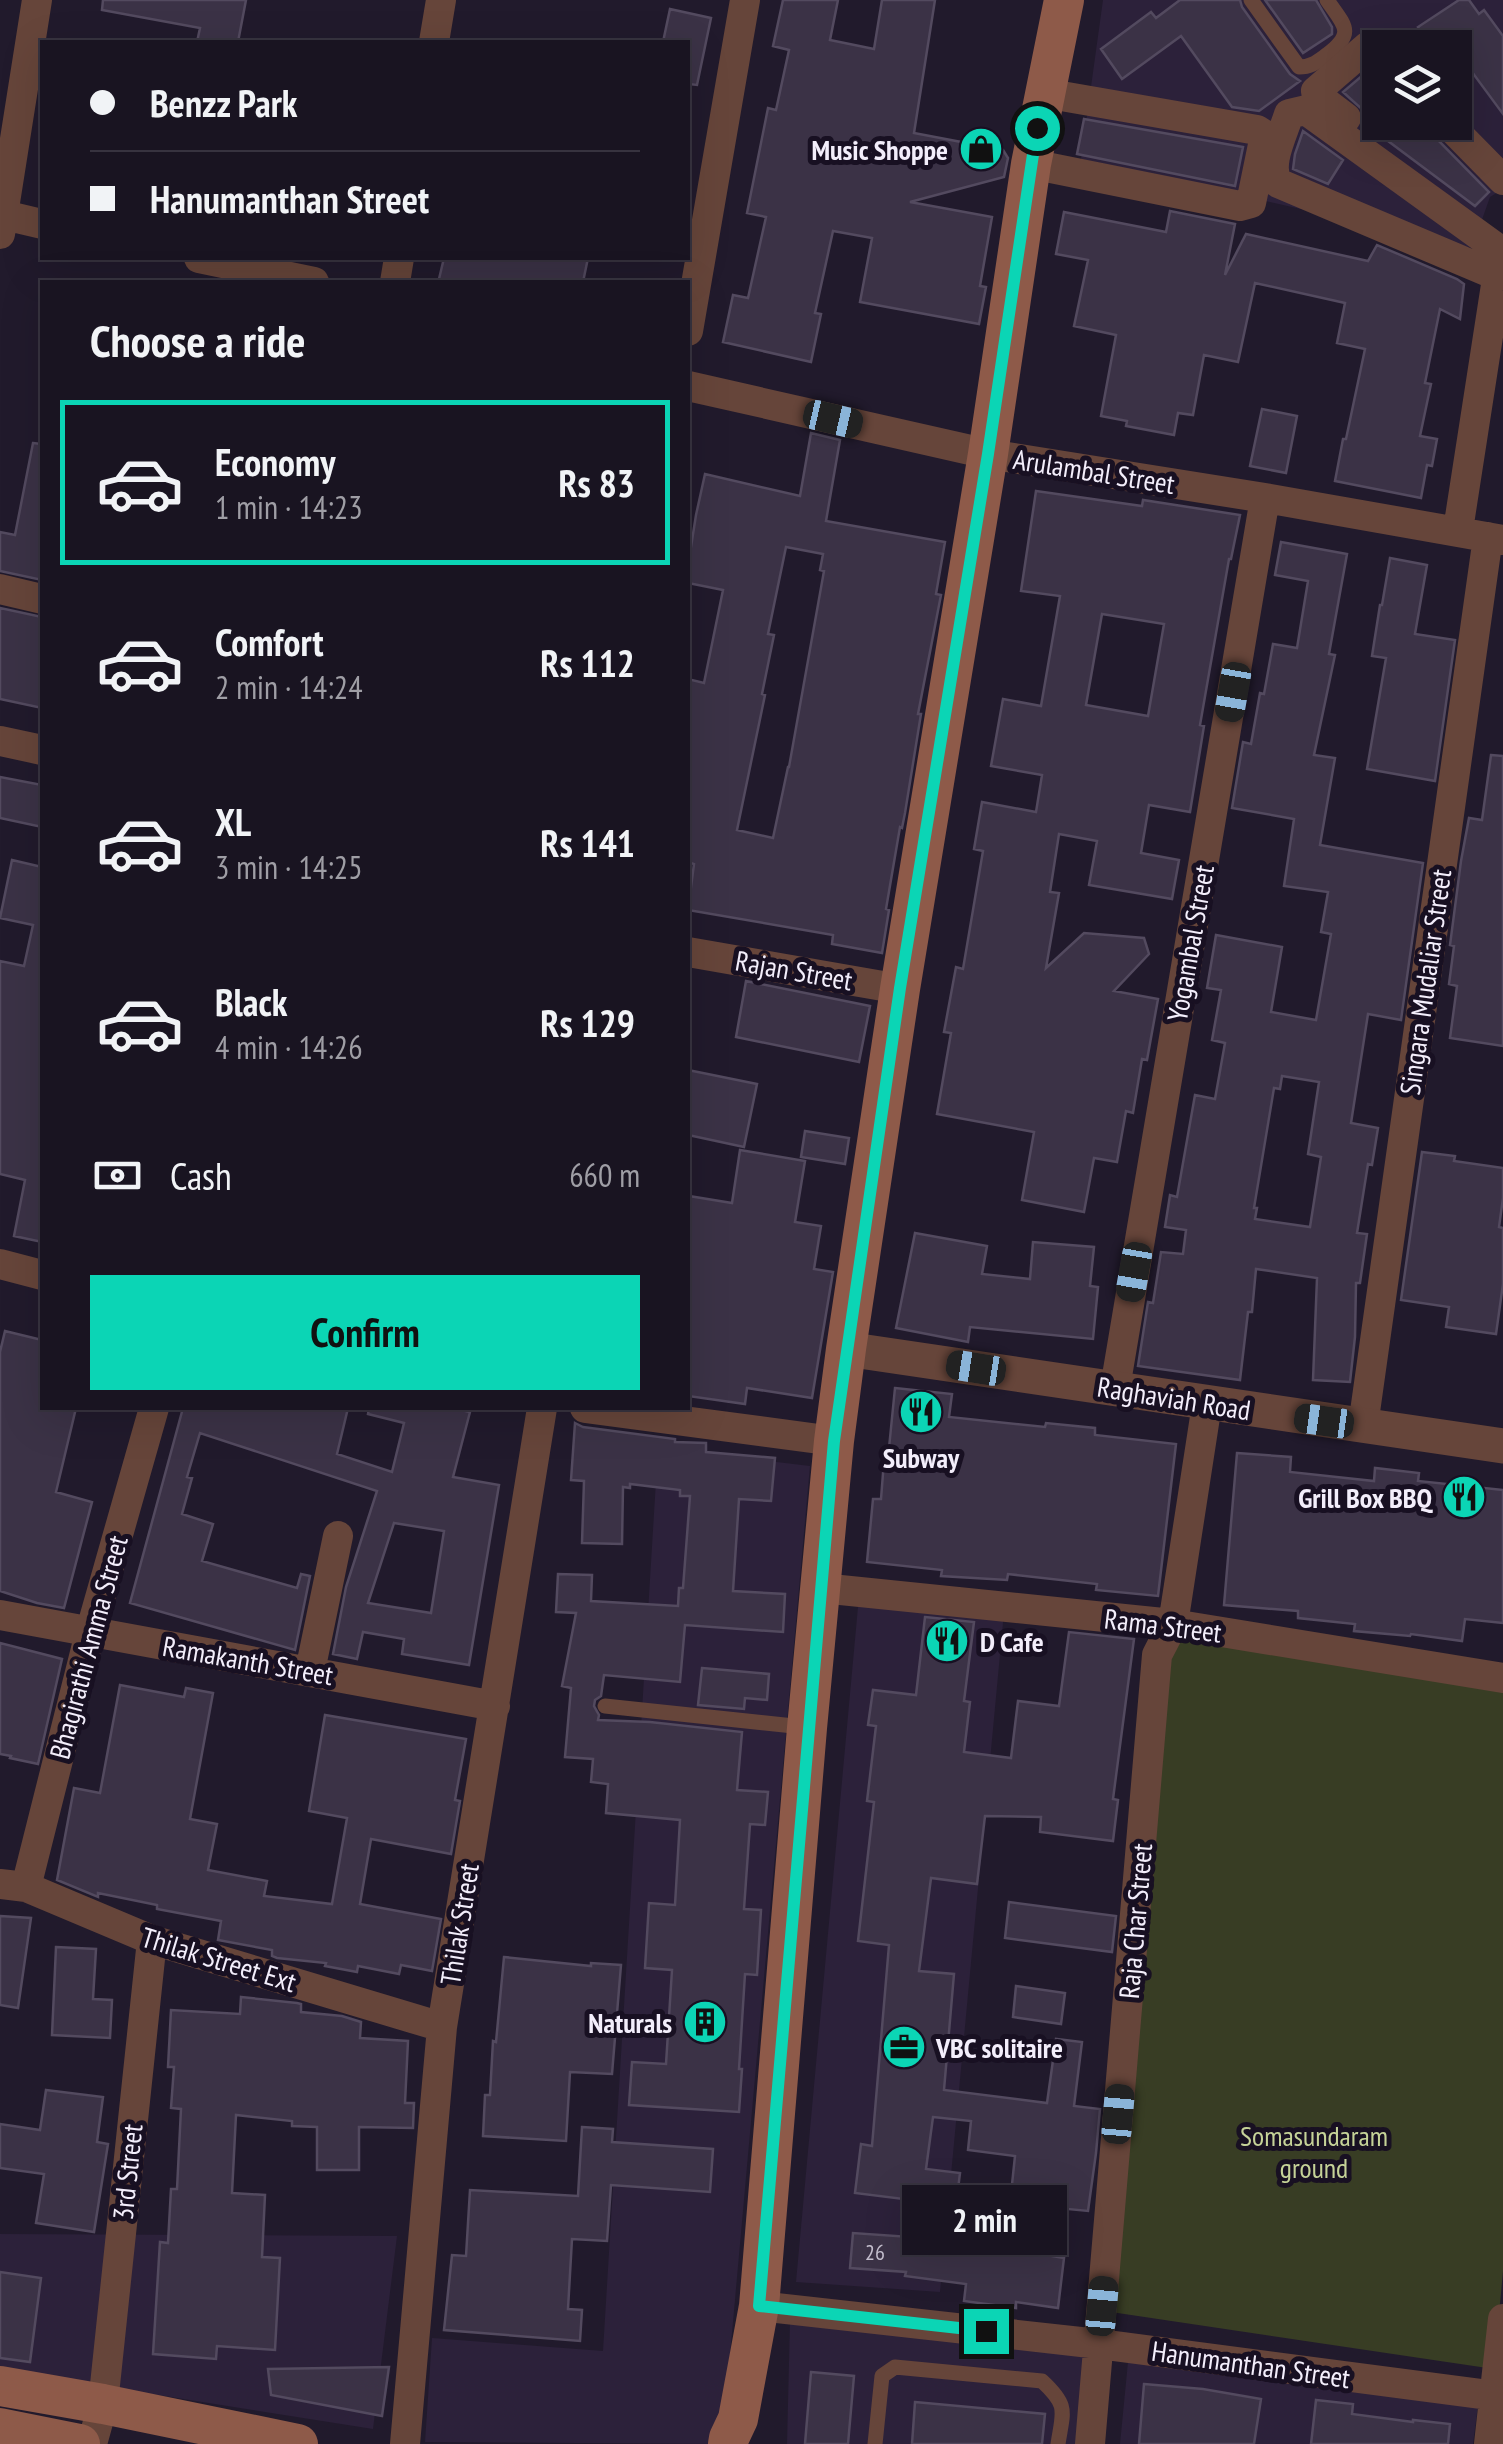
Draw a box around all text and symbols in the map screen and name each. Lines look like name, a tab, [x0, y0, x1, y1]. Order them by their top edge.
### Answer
map controls	[1362, 30, 1472, 140]
button: layers	[1362, 30, 1472, 140]
text: Benzz Park	[150, 78, 297, 127]
route start	[1015, 106, 1060, 151]
shop icon: Music Shoppe	[958, 126, 1004, 172]
place label: Music Shoppe	[811, 131, 948, 168]
text: Hanumanthan Street	[150, 174, 429, 223]
text: Choose a ride	[90, 311, 305, 369]
car	[800, 398, 866, 440]
text: Economy	[215, 437, 335, 486]
icon: car	[95, 438, 185, 528]
street label: Arulambal Street	[1011, 440, 1178, 502]
text: Rs 83	[558, 458, 635, 507]
text: 1 min · 14:23	[215, 486, 363, 528]
text: Comfort	[215, 617, 324, 666]
icon: car	[95, 618, 185, 708]
text: Rs 112	[540, 638, 635, 687]
car	[1213, 660, 1253, 724]
text: 2 min · 14:24	[215, 666, 363, 708]
text: XL	[215, 797, 251, 846]
icon: car	[95, 798, 185, 888]
text: Rs 141	[540, 818, 635, 867]
text: 3 min · 14:25	[215, 846, 363, 888]
street label: Yogambal Street	[1158, 862, 1222, 1024]
street label: Singara Mudaliar Street	[1391, 867, 1459, 1097]
street label: Rajan Street	[733, 942, 856, 999]
text: Black	[215, 977, 288, 1026]
icon: car	[95, 978, 185, 1068]
text: Rs 129	[540, 998, 635, 1047]
text: 4 min · 14:26	[215, 1026, 363, 1068]
icon: cash	[90, 1148, 145, 1203]
text: Cash	[170, 1151, 232, 1200]
text: 660 m	[569, 1154, 640, 1196]
car	[1114, 1240, 1154, 1304]
button: Confirm	[90, 1275, 640, 1390]
car	[944, 1348, 1008, 1388]
street label: Raghaviah Road	[1095, 1368, 1253, 1428]
restaurant icon: Subway	[898, 1389, 944, 1435]
car	[1292, 1402, 1356, 1440]
place label: Subway	[883, 1439, 960, 1476]
restaurant icon: Grill Box BBQ	[1441, 1474, 1487, 1520]
place label: Grill Box BBQ	[1298, 1479, 1434, 1516]
street label: Bhagirathi Amma Street	[40, 1531, 136, 1763]
street label: Rama Street	[1102, 1599, 1224, 1651]
restaurant icon: D Cafe	[924, 1618, 970, 1664]
place label: D Cafe	[980, 1623, 1044, 1660]
street label: Ramakanth Street	[160, 1627, 336, 1693]
street label: Raja Char Street	[1110, 1842, 1160, 2000]
street label: Thilak Street	[431, 1860, 487, 1988]
street label: Thilak Street Ext	[137, 1918, 301, 2000]
building icon: Naturals	[682, 1999, 728, 2045]
place label: Naturals	[588, 2004, 672, 2041]
office icon: VBC solitaire	[881, 2024, 927, 2070]
place label: VBC solitaire	[935, 2029, 1063, 2066]
car	[1100, 2083, 1136, 2145]
park label: Somasundaram ground	[1240, 2117, 1388, 2186]
street label: 3rd Street	[104, 2122, 150, 2222]
callout: 2 min	[904, 2186, 1068, 2256]
text: 2 min	[952, 2199, 1017, 2241]
house number: 26	[865, 2238, 885, 2266]
car	[1084, 2275, 1120, 2337]
route end	[964, 2309, 1009, 2354]
street label: Hanumanthan Street	[1150, 2332, 1353, 2396]

